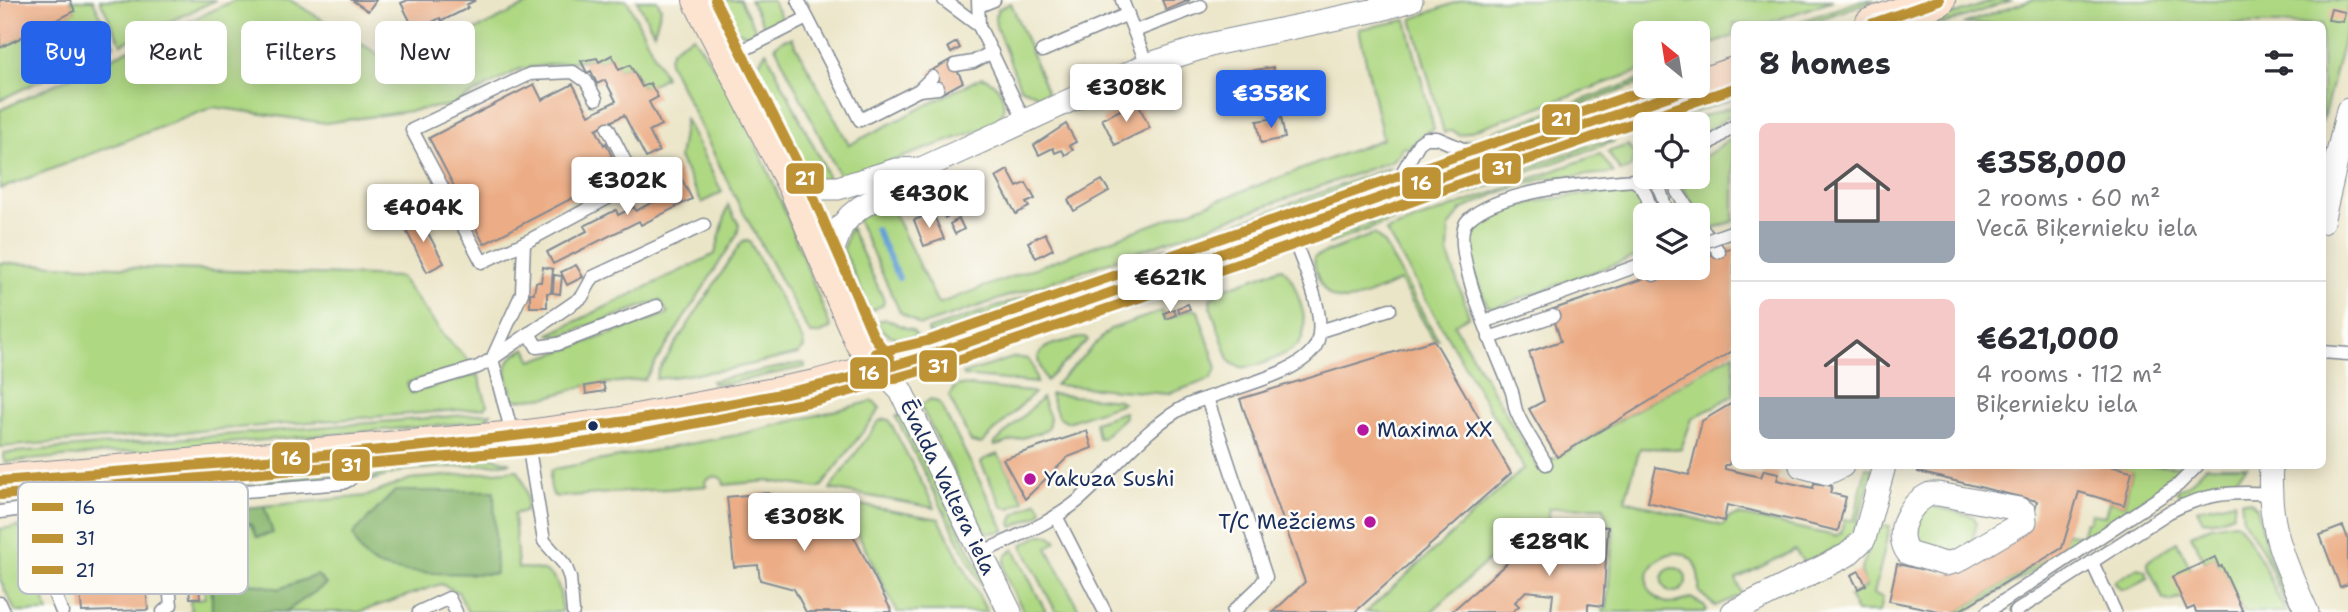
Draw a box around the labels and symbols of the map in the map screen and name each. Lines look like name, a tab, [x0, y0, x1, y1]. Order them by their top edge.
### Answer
north arrow	[1633, 21, 1710, 98]
pin: €308K	[1077, 64, 1175, 124]
pin: €358K	[1222, 71, 1320, 130]
line badge: 21	[1541, 103, 1581, 136]
text: 21	[1550, 107, 1572, 132]
line badge: 31	[1481, 152, 1522, 185]
text: 31	[1491, 156, 1513, 181]
pin: €302K	[578, 158, 676, 217]
line badge: 21	[785, 162, 825, 195]
text: 21	[794, 166, 816, 191]
line badge: 16	[1401, 166, 1442, 200]
pin: €430K	[880, 170, 978, 230]
text: 16	[1410, 171, 1432, 196]
pin: €404K	[374, 184, 472, 244]
pin: €621K	[1121, 254, 1219, 314]
line badge: 31	[918, 349, 958, 383]
text: 31	[927, 354, 949, 379]
line badge: 16	[849, 356, 889, 390]
text: 16	[858, 361, 880, 386]
street label: Ēvalda Valtera iela	[893, 394, 1003, 580]
place label: Maxima XX	[1377, 416, 1493, 444]
unlabelled marker	[586, 419, 600, 433]
marker: Maxima XX	[1355, 422, 1371, 438]
line badge: 16	[271, 441, 311, 475]
text: 16	[280, 446, 302, 471]
line badge: 31	[331, 448, 371, 482]
text: 31	[340, 453, 362, 478]
place label: Yakuza Sushi	[1044, 465, 1175, 493]
marker: Yakuza Sushi	[1022, 471, 1038, 487]
legend	[18, 482, 248, 594]
pin: €308K	[755, 494, 853, 553]
text: 16	[75, 495, 96, 520]
place label: T/C Mežciems	[1218, 508, 1356, 536]
marker: T/C Mežciems	[1362, 514, 1378, 530]
pin: €289K	[1500, 518, 1598, 578]
text: 31	[75, 526, 95, 551]
text: 21	[75, 558, 95, 583]

